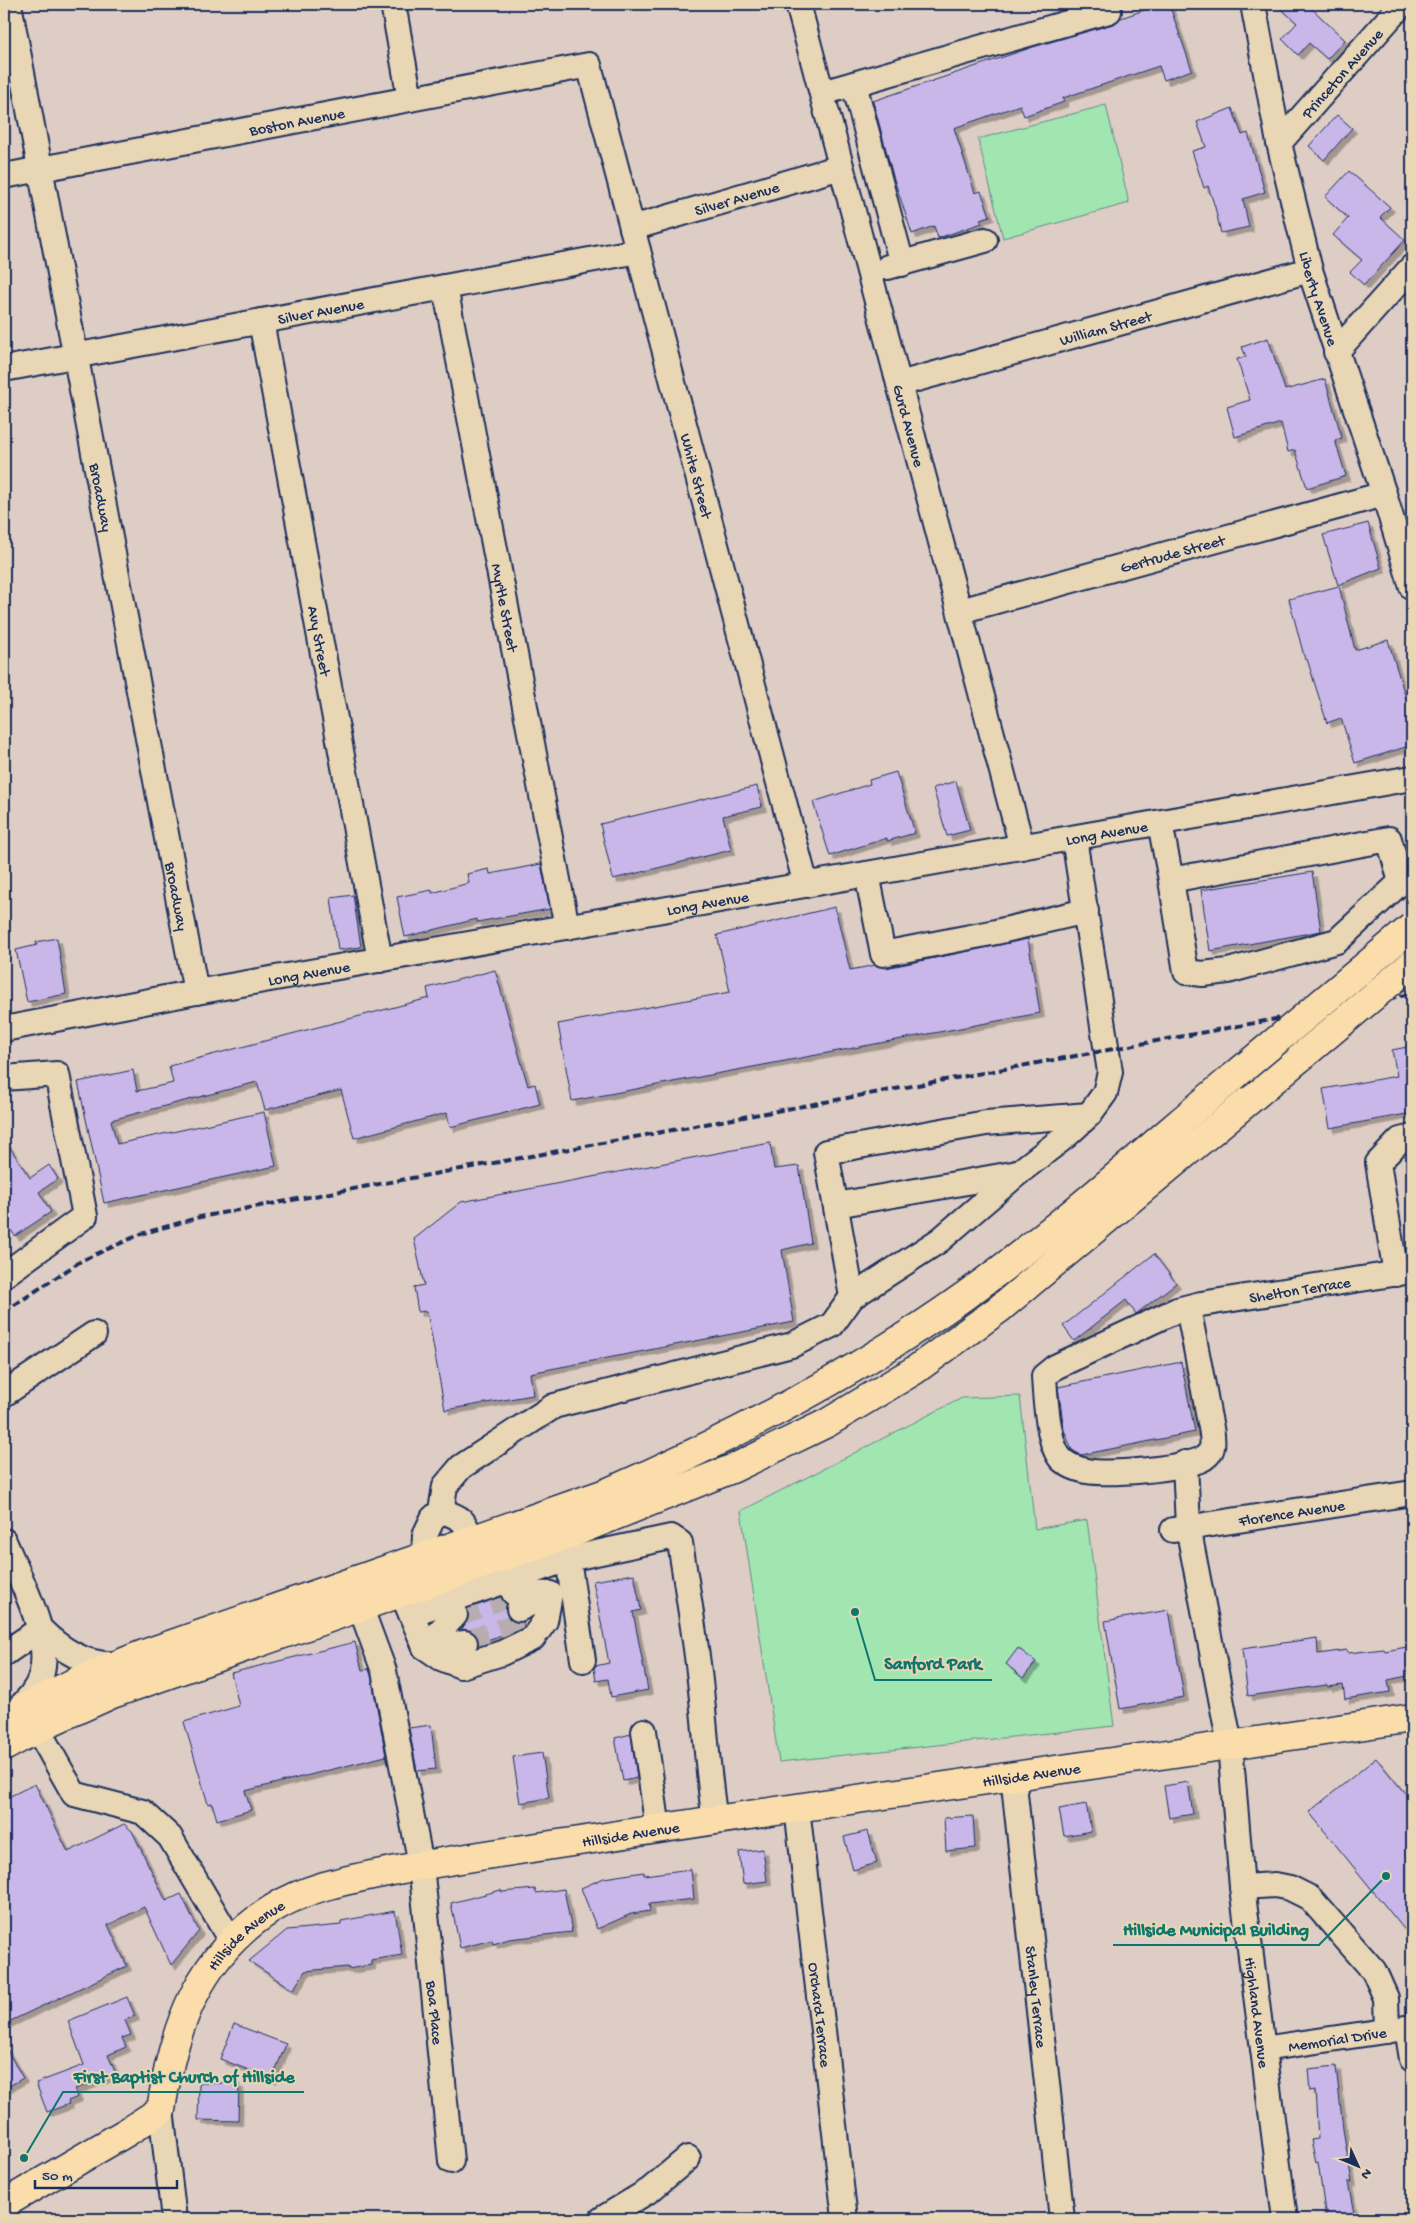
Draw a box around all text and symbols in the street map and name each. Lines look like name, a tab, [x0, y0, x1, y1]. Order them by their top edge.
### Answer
street label: Princeton Avenue	[1298, 26, 1389, 125]
street label: Boston Avenue	[247, 105, 347, 142]
street label: Silver Avenue	[693, 179, 783, 222]
street label: Liberty Avenue	[1293, 250, 1341, 350]
street label: Silver Avenue	[277, 296, 367, 331]
street label: William Street	[1058, 308, 1156, 352]
street label: Gurd Avenue	[887, 383, 927, 470]
street label: White Street	[674, 432, 715, 522]
street label: Broadway	[83, 461, 115, 534]
street label: Gertrude Street	[1118, 532, 1229, 579]
street label: Myrtle Street	[485, 562, 521, 655]
street label: Avy Street	[301, 605, 333, 679]
street label: Long Avenue	[1065, 819, 1150, 852]
street label: Broadway	[158, 860, 190, 933]
street label: Long Avenue	[666, 889, 751, 922]
street label: Long Avenue	[267, 959, 353, 992]
street label: Shelton Terrace	[1248, 1275, 1353, 1309]
street label: Florence Avenue	[1237, 1497, 1347, 1533]
callout: Sanford Park	[875, 1647, 992, 1680]
text: Sanford Park	[884, 1655, 984, 1676]
street label: Hillside Avenue	[982, 1761, 1083, 1794]
street label: Hillside Avenue	[581, 1820, 682, 1854]
street label: Hillside Avenue	[205, 1897, 290, 1976]
callout: Hillside Municipal Building	[1113, 1912, 1319, 1945]
text: Hillside Municipal Building	[1123, 1921, 1309, 1942]
street label: Stanley Terrace	[1019, 1945, 1049, 2050]
street label: Highland Avenue	[1238, 1956, 1271, 2070]
street label: Orchard Terrace	[802, 1962, 833, 2069]
street label: Boa Place	[420, 1979, 445, 2046]
street label: Memorial Drive	[1287, 2025, 1389, 2058]
callout: First Baptist Church of Hillside	[63, 2059, 304, 2092]
text: First Baptist Church of Hillside	[72, 2068, 295, 2089]
north arrow	[1334, 2140, 1384, 2190]
scale bar	[35, 2158, 178, 2190]
text: N	[1356, 2164, 1375, 2182]
text: 50 m	[42, 2168, 73, 2186]

